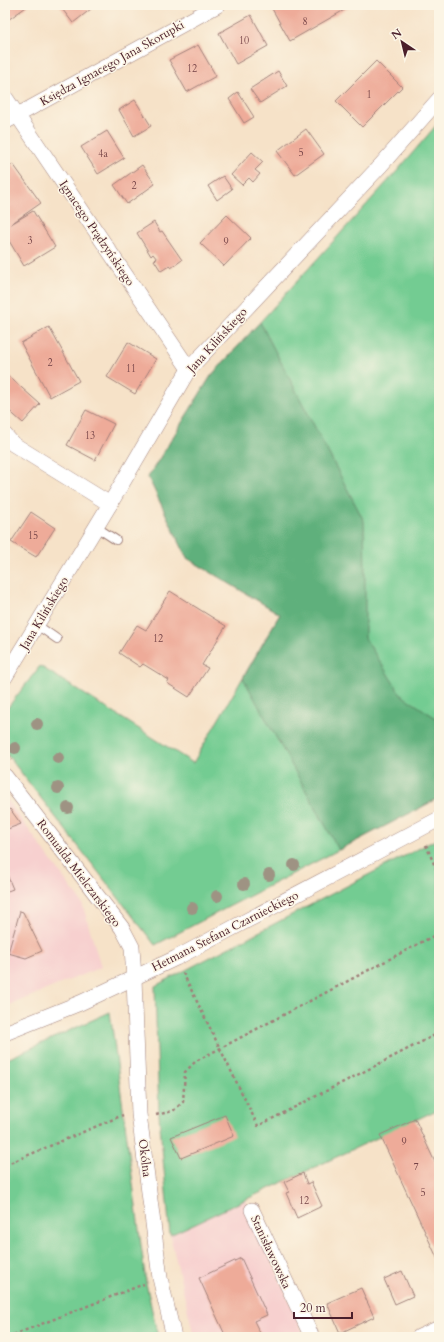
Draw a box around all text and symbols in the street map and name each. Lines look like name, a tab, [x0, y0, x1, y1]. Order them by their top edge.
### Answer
house number: 8	[302, 15, 308, 29]
street label: Księdza Ignacego Jana Skorupki	[37, 16, 188, 109]
north arrow	[382, 22, 422, 62]
text: N	[388, 25, 405, 43]
house number: 10	[239, 34, 249, 48]
house number: 12	[187, 62, 197, 76]
house number: 1	[366, 88, 372, 102]
house number: 5	[298, 146, 304, 160]
house number: 4a	[98, 147, 108, 161]
street label: Ignacego Prądzyńskiego	[56, 177, 139, 289]
house number: 2	[131, 179, 137, 193]
house number: 3	[27, 234, 33, 248]
house number: 9	[223, 235, 229, 249]
street label: Jana Kilińskiego	[182, 304, 251, 378]
house number: 2	[47, 356, 53, 370]
house number: 11	[126, 362, 136, 376]
house number: 13	[85, 429, 95, 443]
house number: 15	[28, 529, 38, 543]
street label: Jana Kilińskiego	[15, 573, 72, 654]
house number: 12	[153, 632, 163, 646]
street label: Romualda Mielczarskiego	[33, 816, 125, 930]
street label: Hetmana Stefana Czarnieckiego	[149, 887, 302, 975]
house number: 9	[401, 1135, 407, 1149]
street label: Okólna	[135, 1138, 155, 1179]
house number: 7	[413, 1160, 419, 1174]
house number: 5	[420, 1186, 426, 1200]
house number: 12	[299, 1194, 309, 1208]
street label: Stanisławowska	[247, 1213, 295, 1292]
scale bar	[294, 1294, 352, 1320]
text: 20 m	[300, 1300, 327, 1316]

